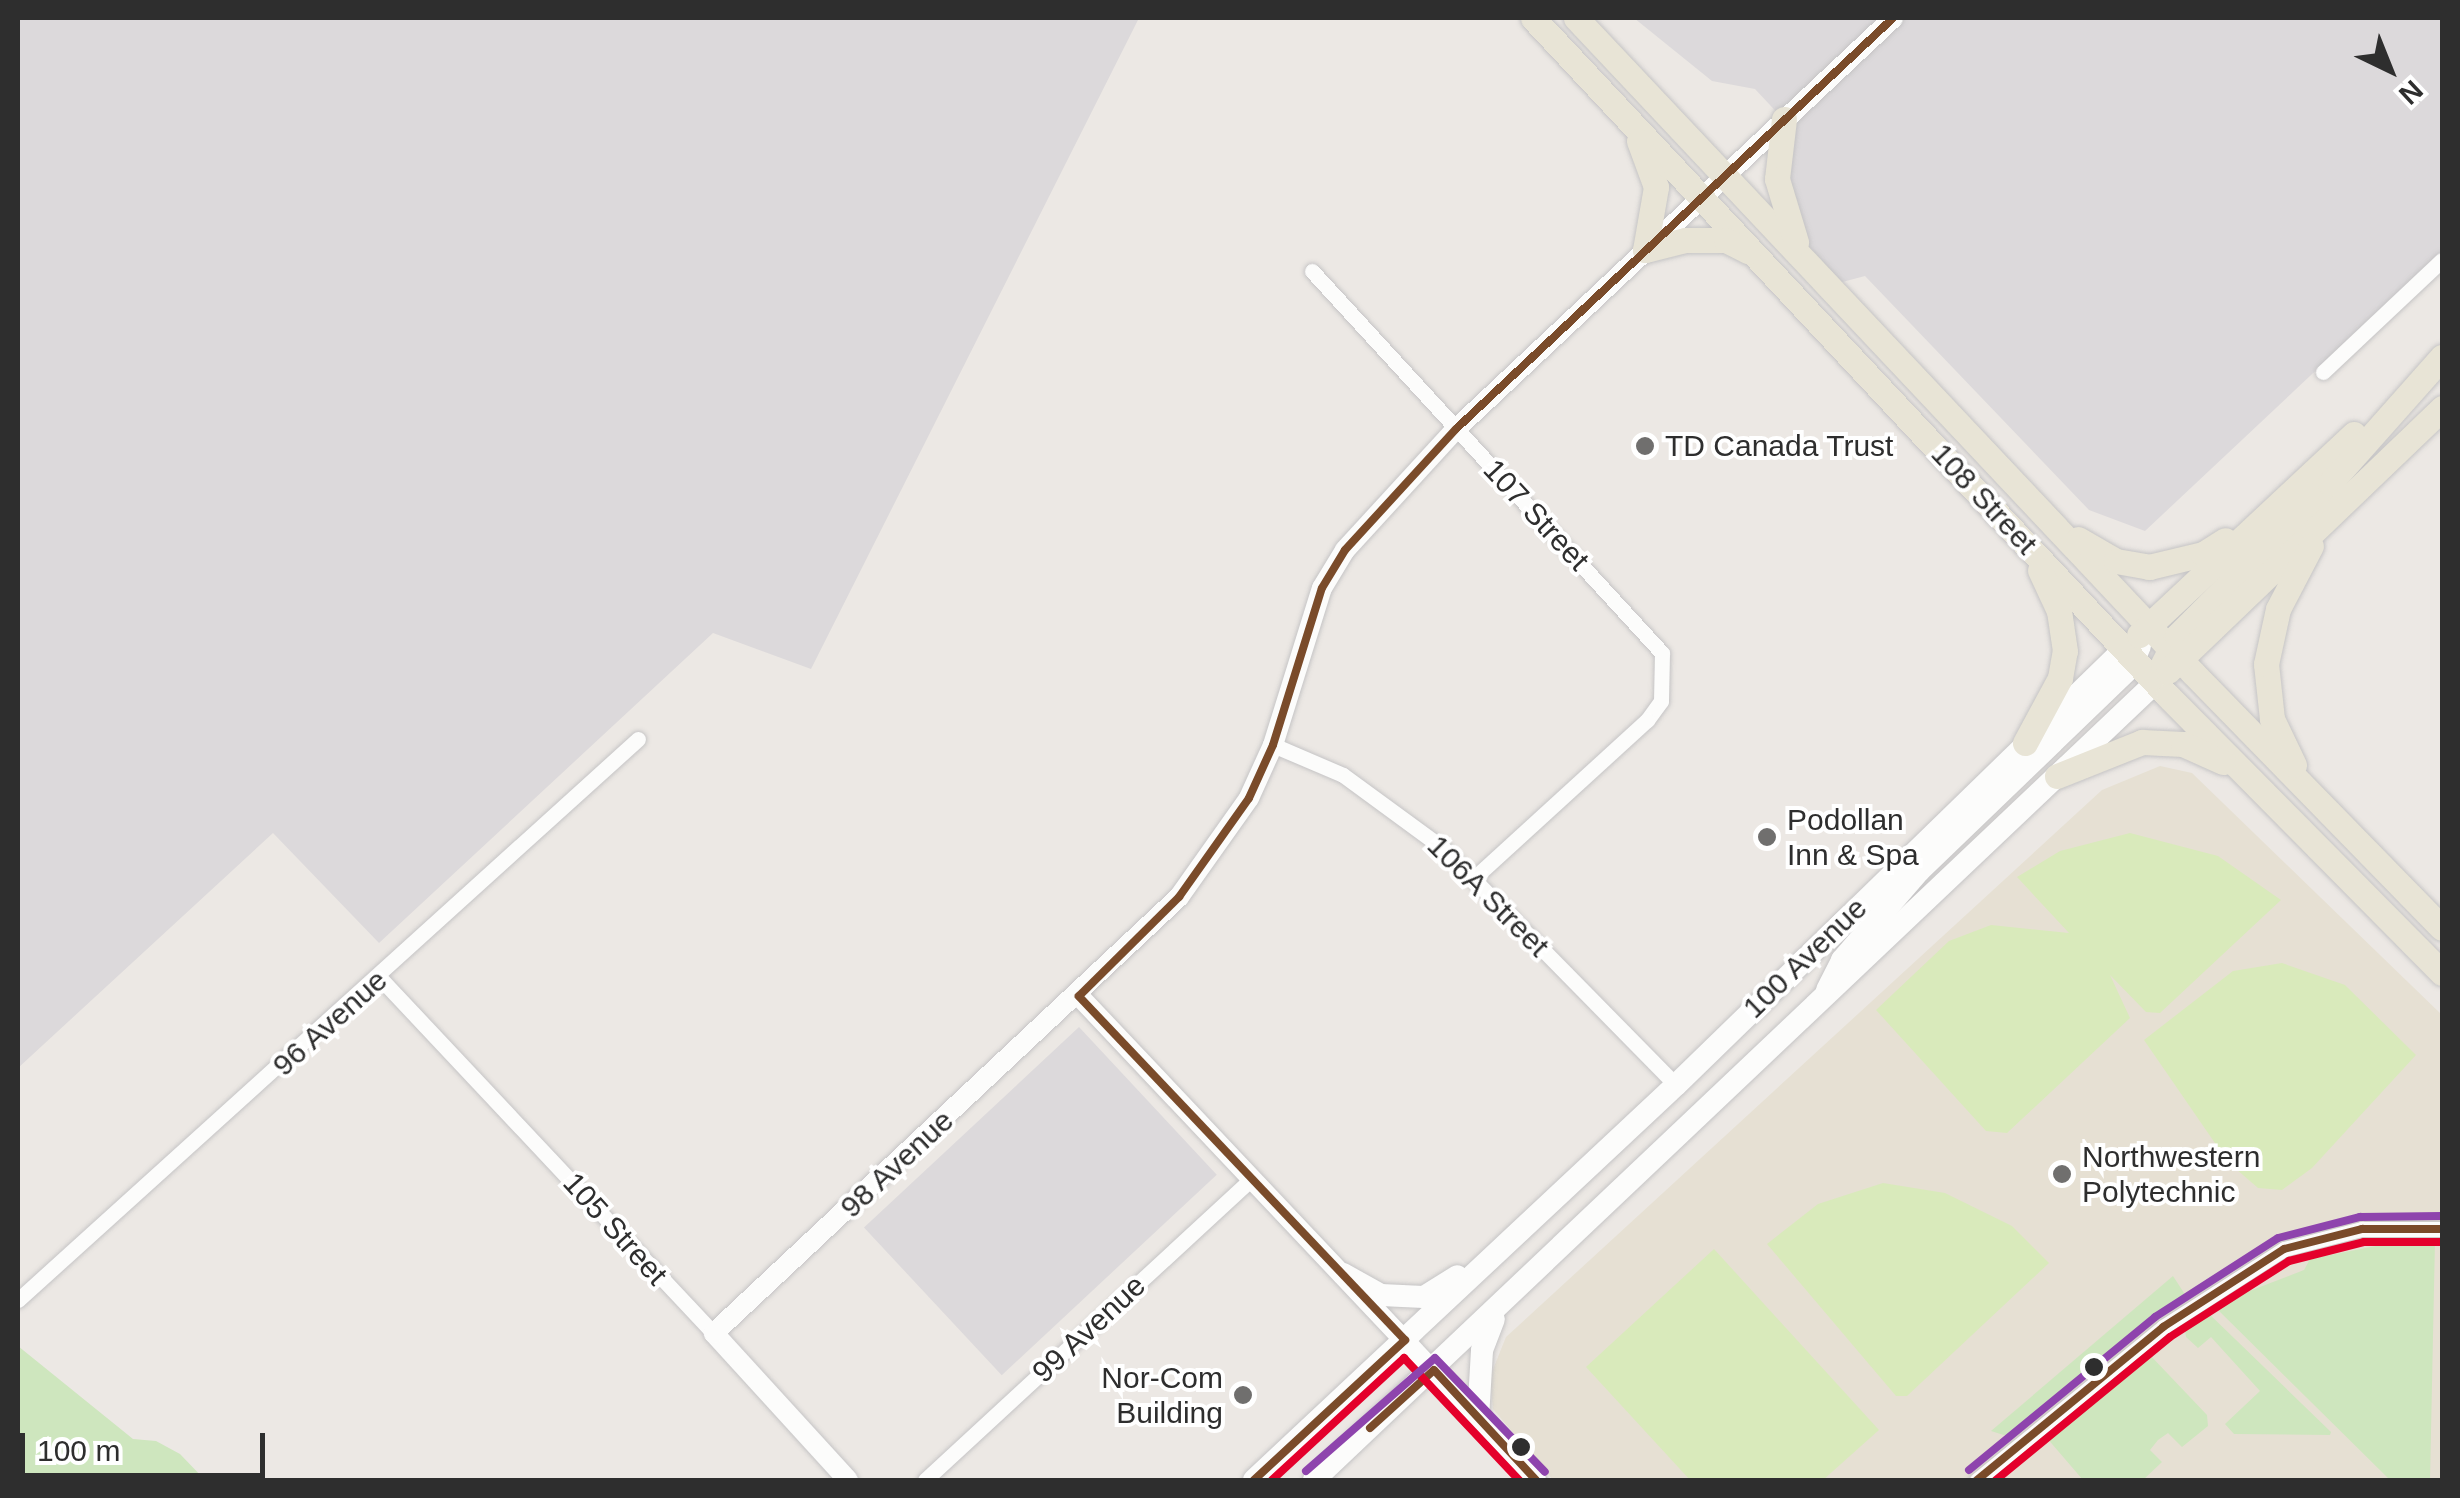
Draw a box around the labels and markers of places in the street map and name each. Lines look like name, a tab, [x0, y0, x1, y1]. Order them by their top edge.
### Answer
place label: TD Canada Trust	[1665, 428, 1894, 464]
marker: TD Canada Trust	[1634, 435, 1656, 457]
place label: Podollan Inn & Spa	[1787, 802, 1919, 872]
marker: Podollan Inn & Spa	[1756, 826, 1778, 848]
place label: Northwestern Polytechnic	[2082, 1139, 2260, 1210]
marker: Northwestern Polytechnic	[2051, 1163, 2073, 1185]
unlabelled marker	[2084, 1357, 2104, 1377]
place label: Nor-Com Building	[1101, 1360, 1223, 1430]
marker: Nor-Com Building	[1232, 1384, 1254, 1406]
unlabelled marker	[1511, 1437, 1531, 1457]

